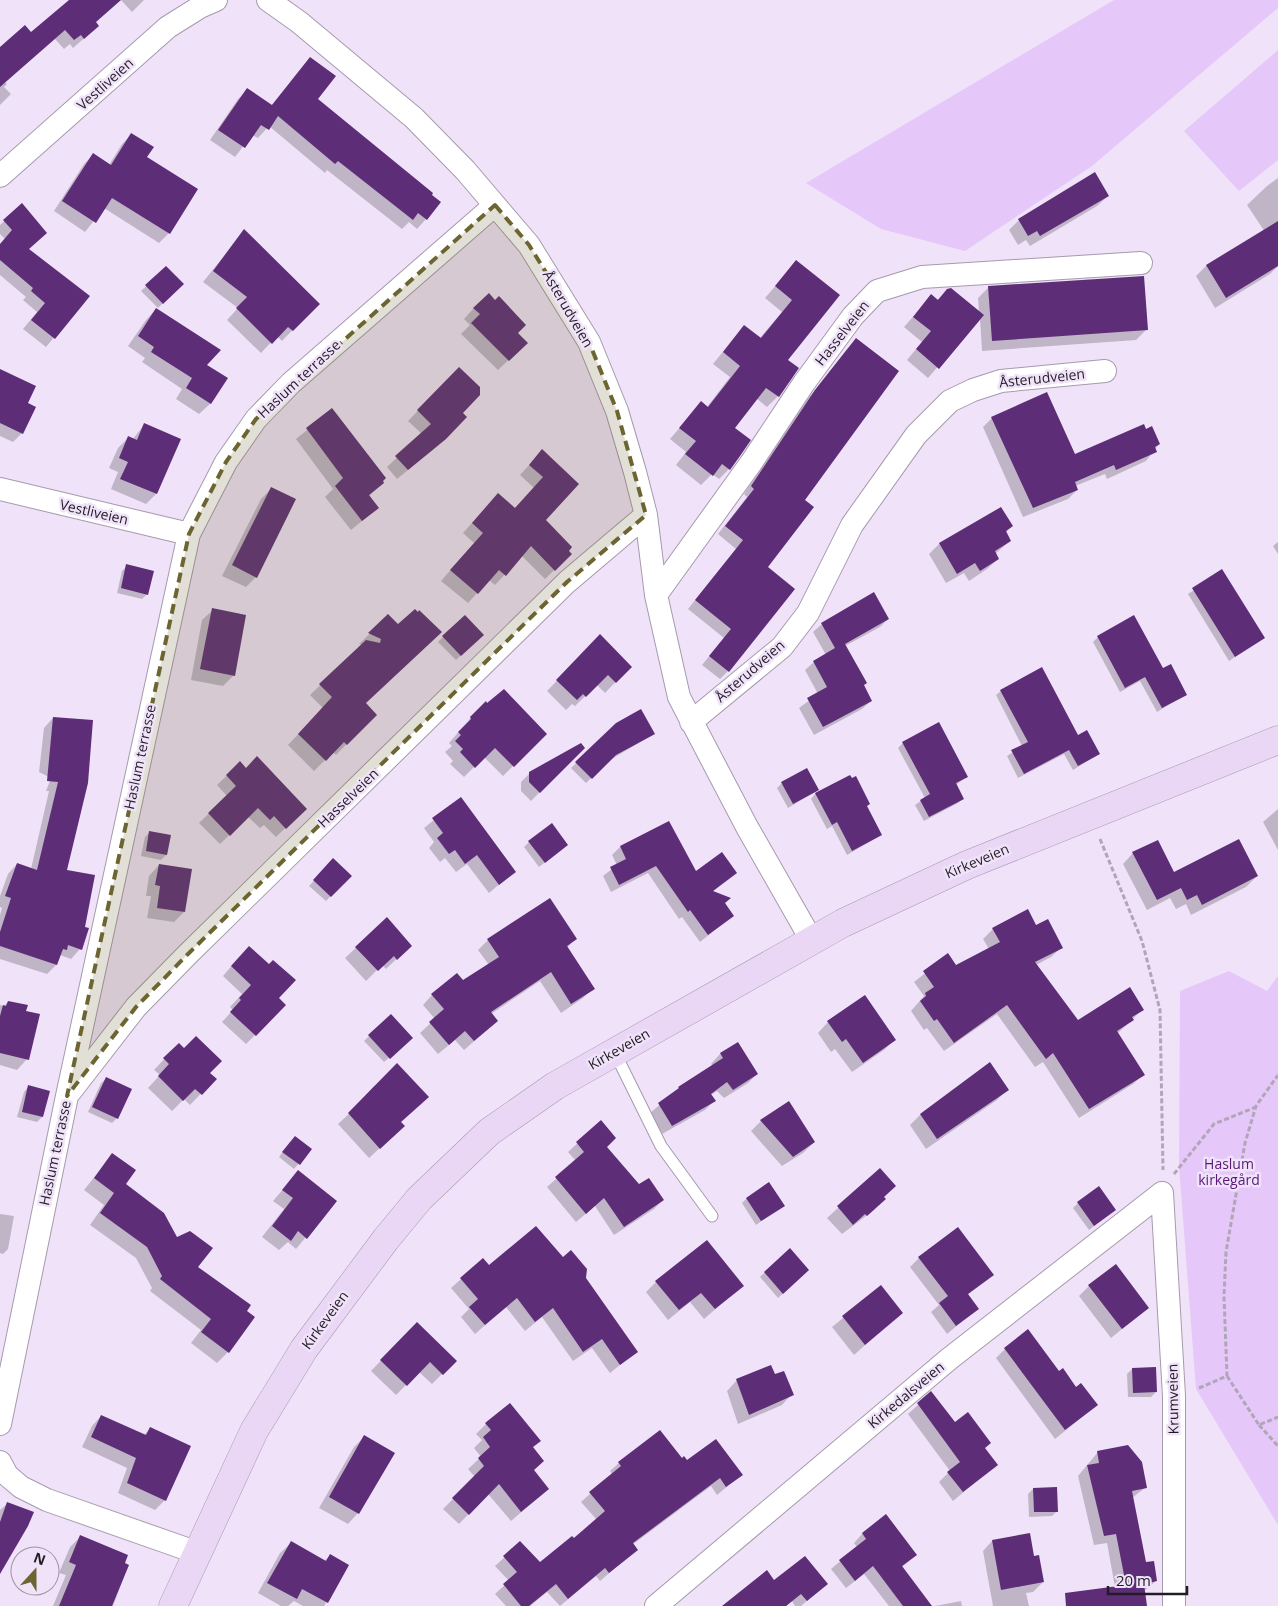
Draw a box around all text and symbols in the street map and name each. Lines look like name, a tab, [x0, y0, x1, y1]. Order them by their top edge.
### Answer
street label: Vestliveien	[72, 53, 137, 114]
street label: Åsterudveien	[539, 267, 598, 351]
street label: Hasselveien	[810, 296, 873, 369]
street label: Haslum terrasse	[253, 335, 344, 422]
street label: Åsterudveien	[998, 364, 1086, 391]
street label: Vestliveien	[58, 494, 130, 529]
street label: Åsterudveien	[711, 635, 788, 706]
street label: Haslum terrasse	[119, 703, 160, 811]
street label: Hasselveien	[313, 764, 382, 831]
street label: Kirkeveien	[942, 839, 1012, 883]
street label: Kirkeveien	[585, 1023, 653, 1074]
street label: Haslum terrasse	[34, 1099, 75, 1207]
park label: Haslum kirkegård	[1198, 1154, 1260, 1189]
street label: Kirkeveien	[297, 1287, 352, 1353]
street label: Kirkedalsveien	[863, 1357, 948, 1432]
street label: Krumveien	[1162, 1364, 1183, 1435]
north arrow	[10, 1546, 60, 1596]
text: N	[31, 1547, 49, 1569]
scale bar	[1108, 1564, 1187, 1596]
text: 20 m	[1116, 1570, 1151, 1590]

